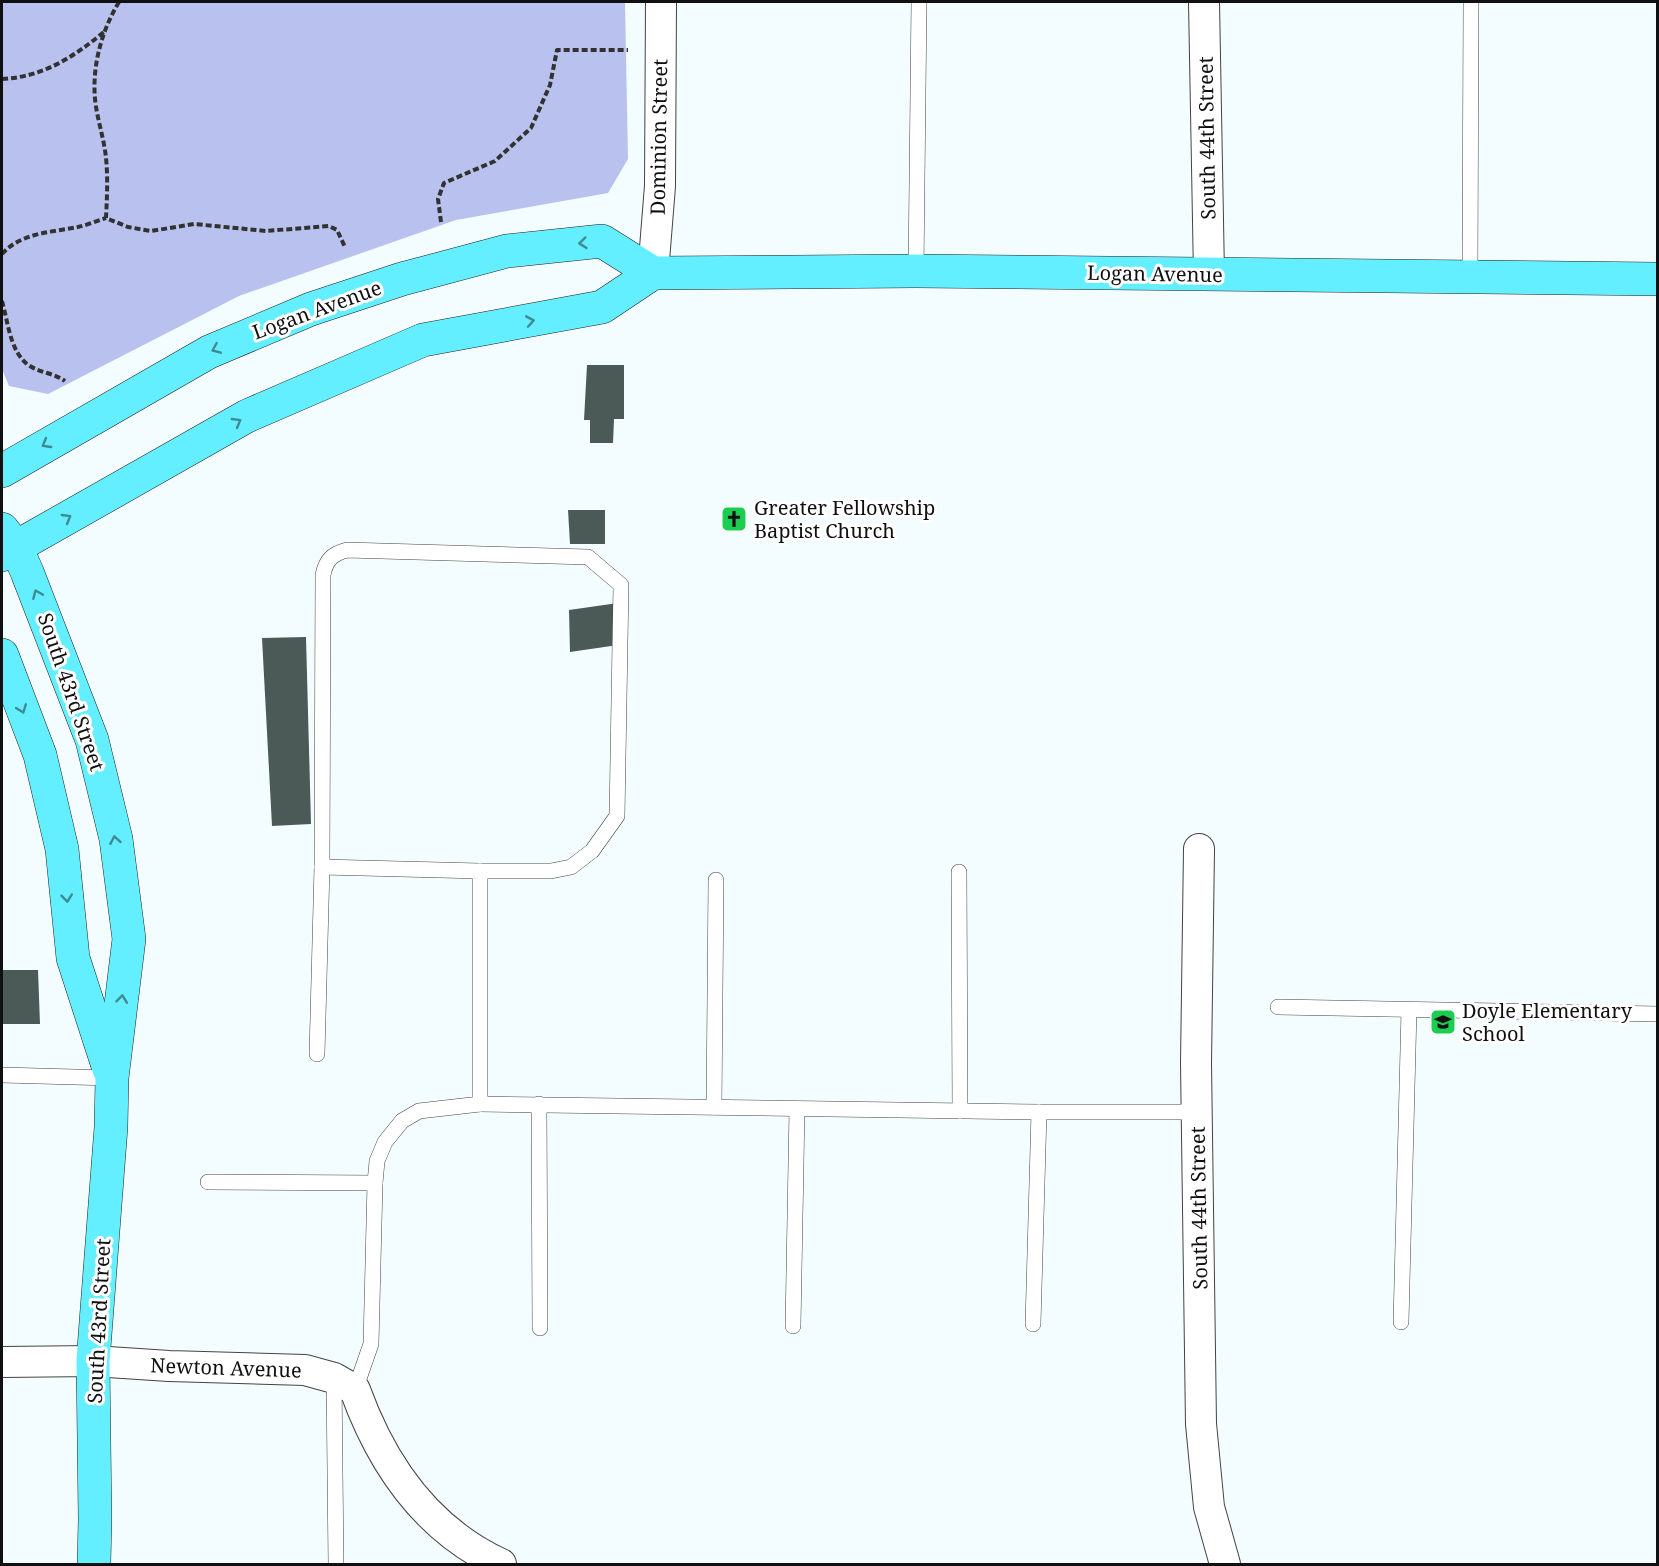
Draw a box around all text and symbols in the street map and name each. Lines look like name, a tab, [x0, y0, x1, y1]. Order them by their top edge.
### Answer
street label: South 44th Street	[1192, 56, 1221, 220]
street label: Dominion Street	[644, 59, 673, 215]
one-way arrow	[579, 236, 588, 249]
street label: Logan Avenue	[1087, 259, 1223, 288]
street label: Logan Avenue	[248, 274, 385, 345]
one-way arrow	[525, 315, 534, 327]
one-way arrow	[212, 342, 223, 354]
one-way arrow	[230, 418, 241, 429]
one-way arrow	[42, 437, 52, 448]
place label: Greater Fellowship Baptist Church	[754, 494, 935, 544]
church icon: Greater Fellowship Baptist Church	[719, 504, 749, 534]
one-way arrow	[61, 514, 71, 525]
one-way arrow	[32, 590, 44, 601]
street label: South 43rd Street	[32, 609, 111, 774]
one-way arrow	[15, 704, 28, 714]
one-way arrow	[109, 835, 122, 845]
one-way arrow	[60, 894, 73, 903]
one-way arrow	[115, 994, 127, 1004]
place label: Doyle Elementary School	[1462, 997, 1633, 1047]
school or university icon: Doyle Elementary School	[1428, 1007, 1458, 1037]
street label: South 44th Street	[1184, 1126, 1213, 1290]
street label: South 43rd Street	[81, 1238, 116, 1404]
street label: Newton Avenue	[150, 1351, 302, 1384]

